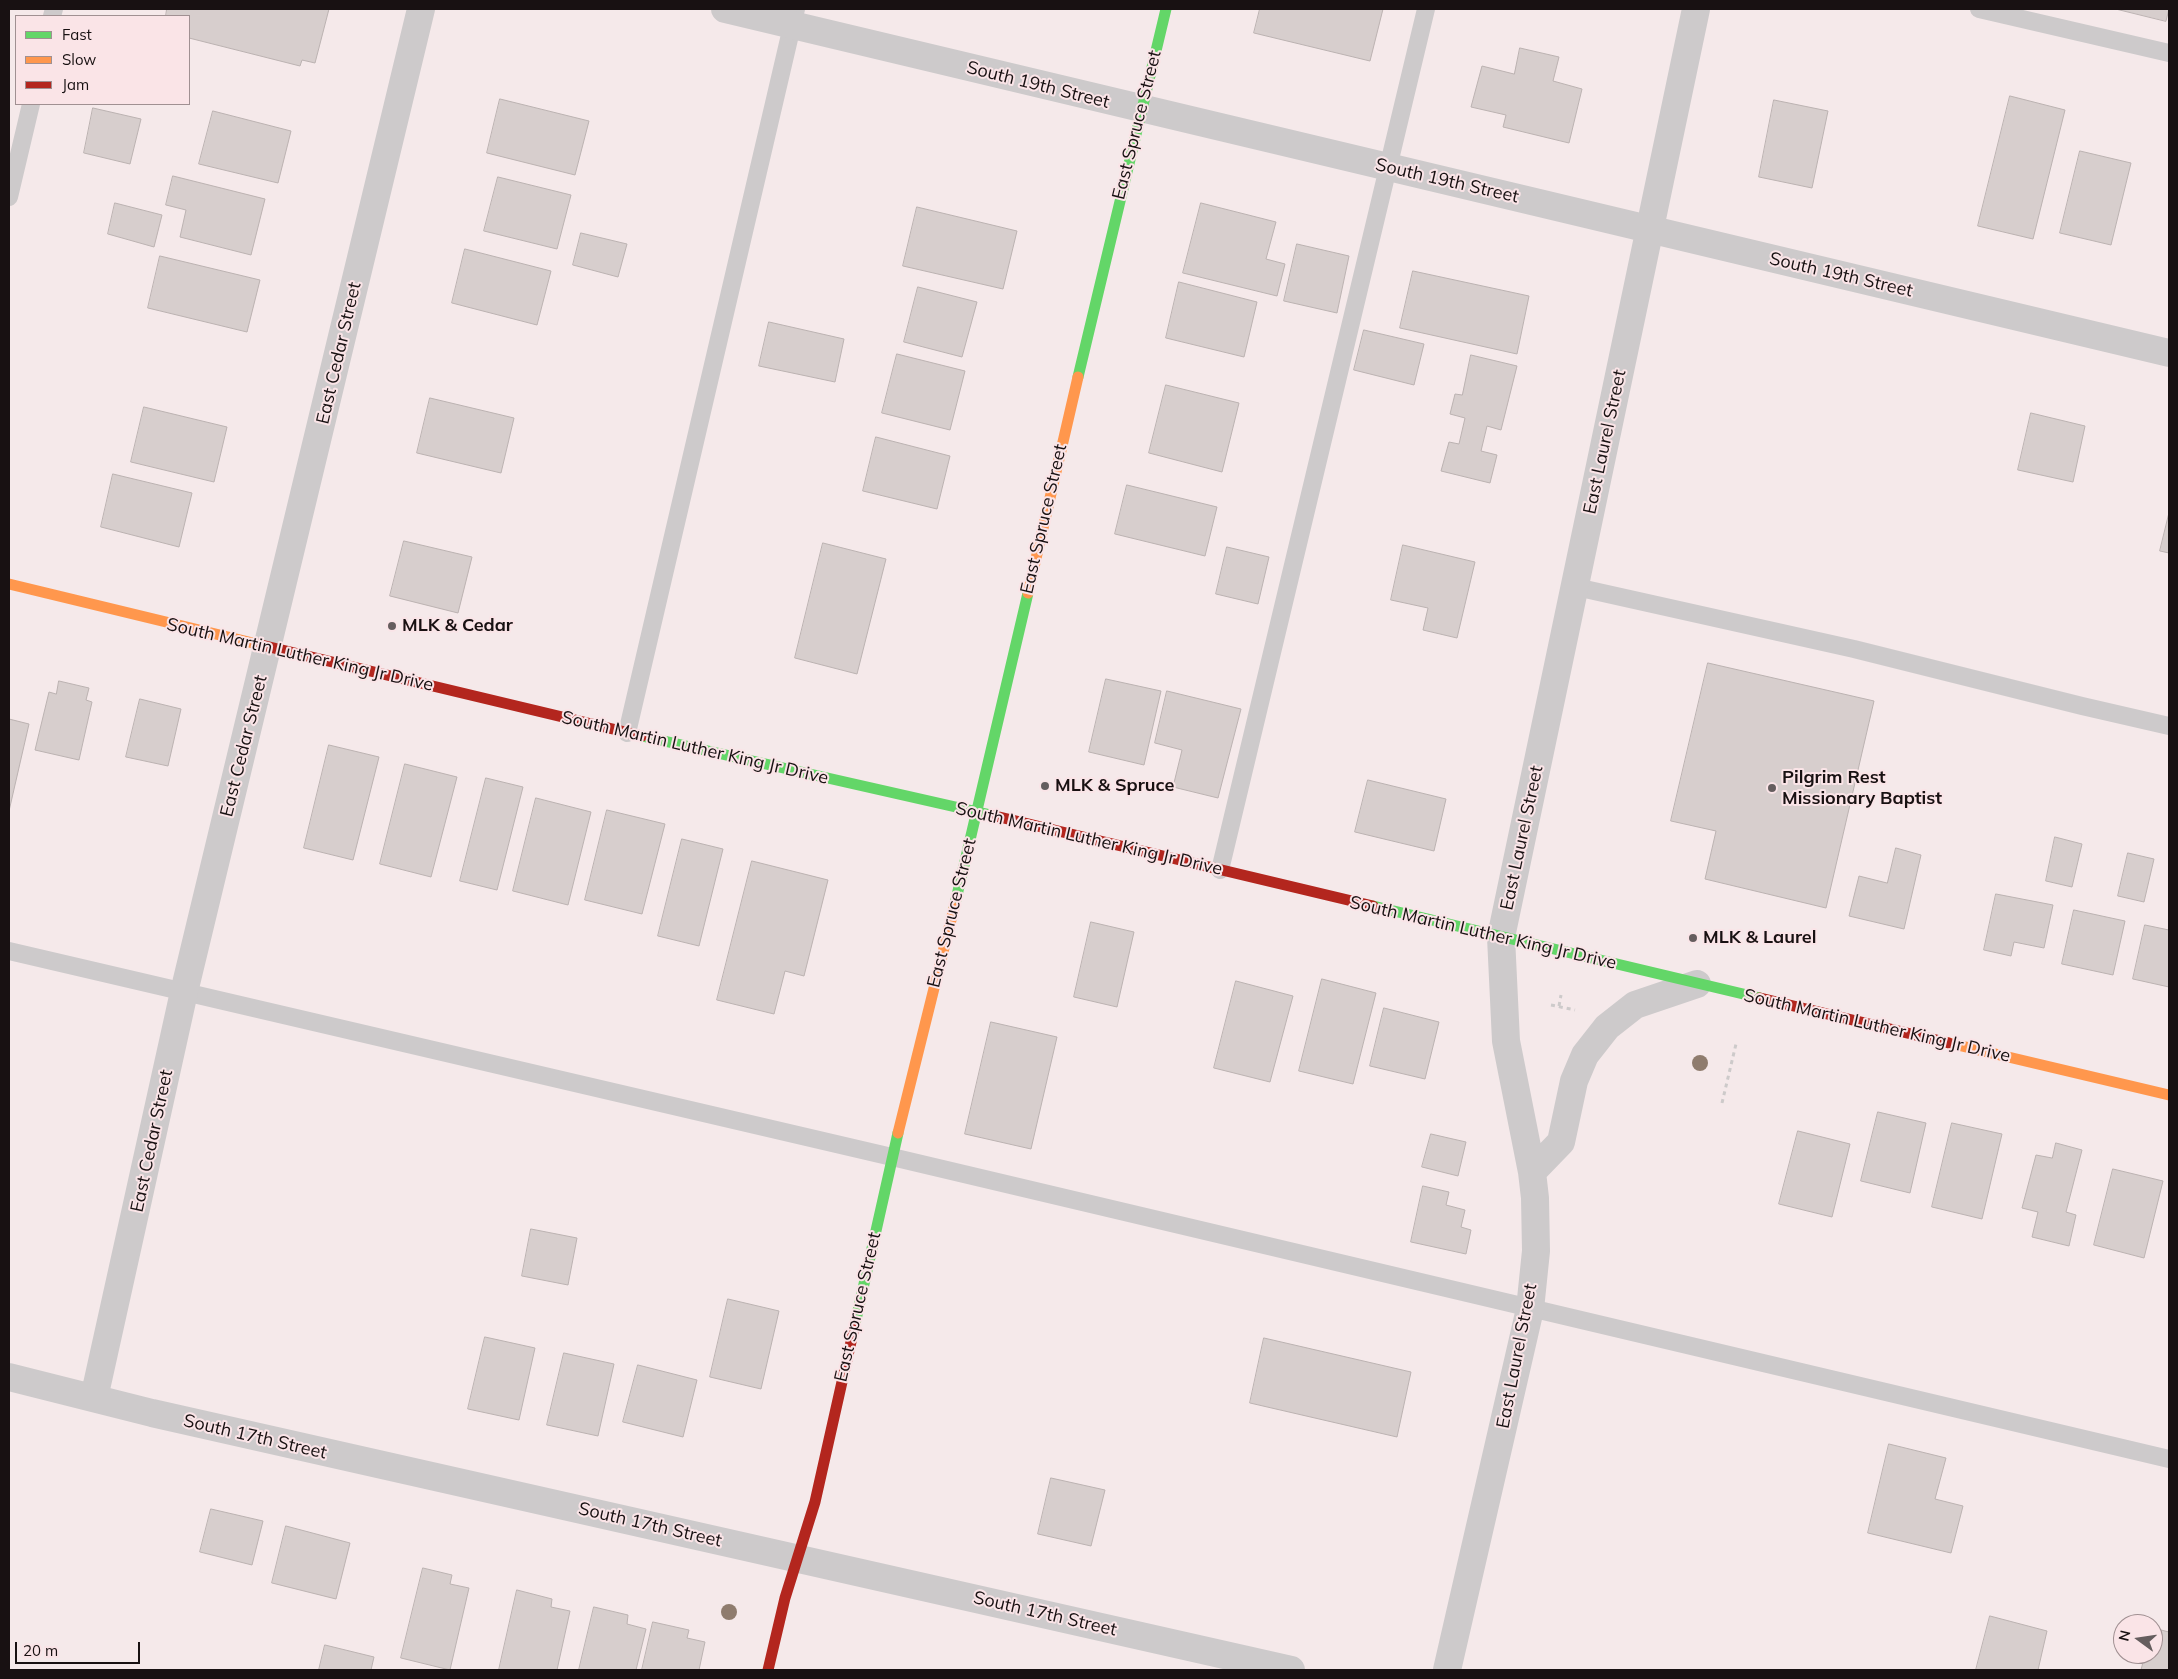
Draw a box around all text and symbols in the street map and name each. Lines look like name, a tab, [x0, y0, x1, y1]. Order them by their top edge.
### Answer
legend	[15, 15, 190, 105]
text: Fast	[62, 25, 92, 44]
street label: East Spruce Street	[1108, 48, 1166, 202]
text: Slow	[62, 50, 96, 69]
street label: South 19th Street	[964, 57, 1112, 113]
text: Jam	[62, 75, 89, 94]
street label: South 19th Street	[1373, 154, 1521, 208]
street label: South 19th Street	[1767, 248, 1915, 302]
street label: East Cedar Street	[312, 280, 366, 426]
street label: East Laurel Street	[1579, 368, 1631, 516]
street label: East Spruce Street	[1016, 442, 1072, 596]
street label: South Martin Luther King Jr Drive	[165, 614, 435, 696]
place label: MLK & Cedar	[402, 615, 513, 637]
marker: MLK & Cedar	[386, 620, 398, 632]
street label: East Cedar Street	[216, 673, 272, 819]
street label: South Martin Luther King Jr Drive	[560, 707, 830, 789]
street label: East Laurel Street	[1496, 764, 1548, 912]
place label: Pilgrim Rest Missionary Baptist	[1782, 767, 1942, 810]
place label: MLK & Spruce	[1055, 775, 1174, 797]
marker: MLK & Spruce	[1039, 780, 1051, 792]
marker: Pilgrim Rest Missionary Baptist	[1766, 782, 1778, 794]
street label: South Martin Luther King Jr Drive	[954, 798, 1224, 880]
street label: East Spruce Street	[923, 836, 981, 990]
street label: South Martin Luther King Jr Drive	[1348, 892, 1618, 974]
place label: MLK & Laurel	[1703, 927, 1816, 949]
marker: MLK & Laurel	[1687, 932, 1699, 944]
street label: South Martin Luther King Jr Drive	[1742, 985, 2012, 1067]
street label: East Cedar Street	[126, 1068, 178, 1214]
street label: East Spruce Street	[830, 1230, 886, 1384]
street label: East Laurel Street	[1492, 1282, 1542, 1430]
street label: South 17th Street	[181, 1410, 329, 1464]
street label: South 17th Street	[576, 1498, 724, 1552]
street label: South 17th Street	[971, 1587, 1119, 1641]
north arrow	[2113, 1614, 2163, 1664]
text: N	[2114, 1628, 2134, 1643]
scale bar	[18, 1632, 142, 1664]
text: 20 m	[23, 1641, 58, 1660]

